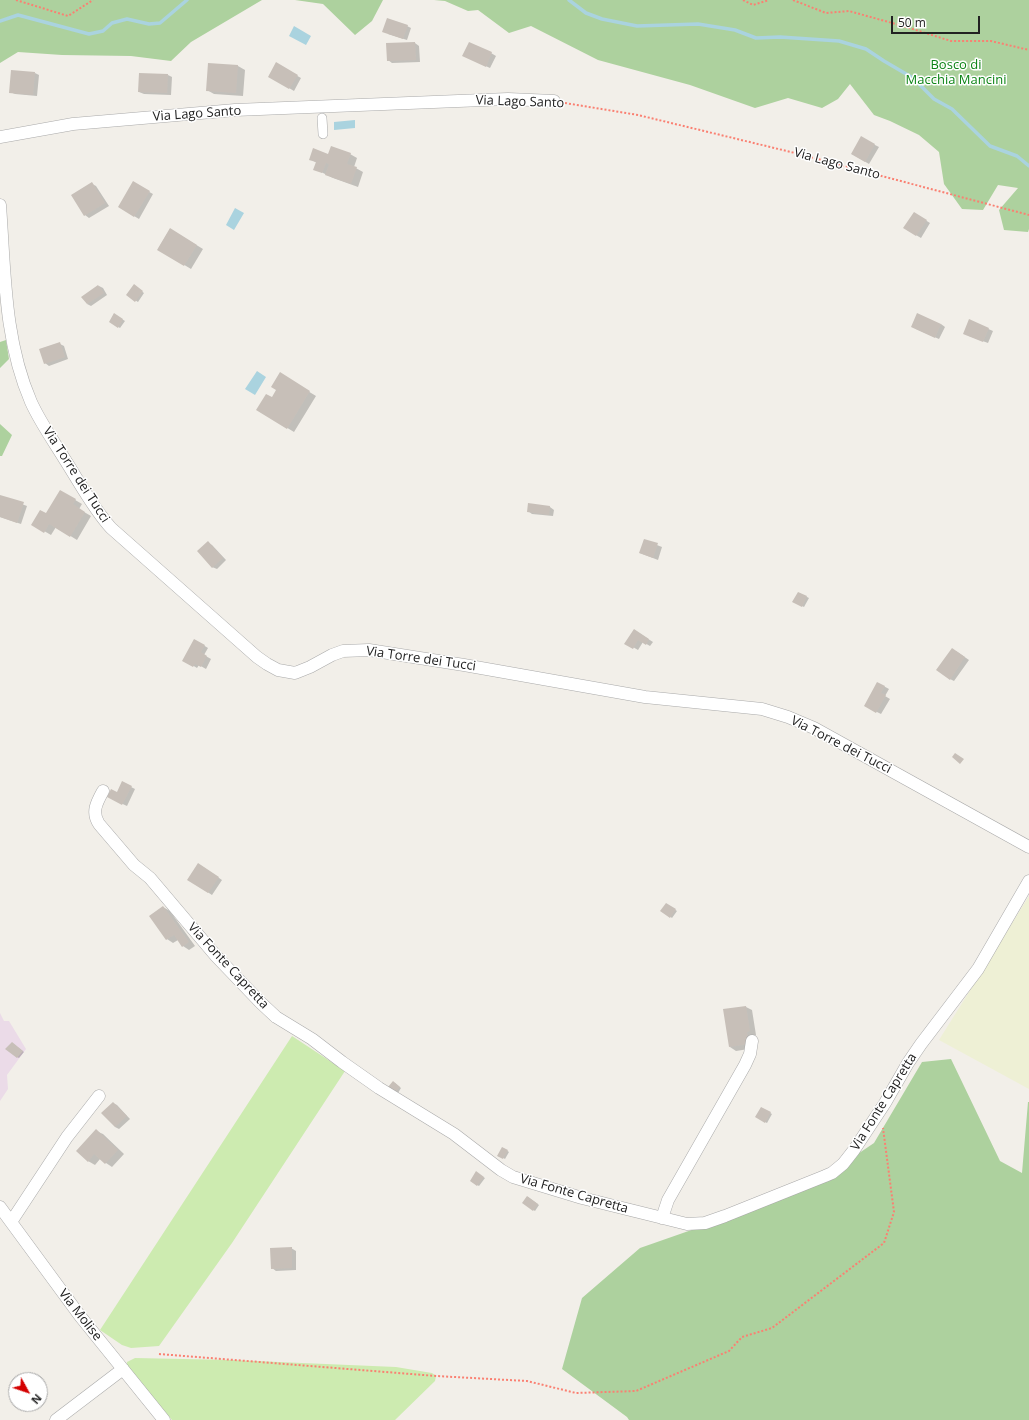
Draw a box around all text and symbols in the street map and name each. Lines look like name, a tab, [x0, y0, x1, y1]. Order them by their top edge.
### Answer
scale bar	[893, 8, 982, 34]
text: 50 m	[898, 14, 926, 31]
park label: Bosco di Macchia Mancini	[906, 57, 1006, 88]
street label: Via Lago Santo	[475, 93, 565, 111]
street label: Via Lago Santo	[152, 103, 242, 125]
street label: Via Lago Santo	[792, 145, 882, 183]
street label: Via Torre dei Tucci	[39, 424, 113, 526]
street label: Via Torre dei Tucci	[365, 644, 477, 674]
street label: Via Torre dei Tucci	[788, 713, 894, 777]
street label: Via Fonte Capretta	[184, 920, 272, 1012]
street label: Via Fonte Capretta	[848, 1050, 920, 1154]
street label: Via Fonte Capretta	[518, 1171, 630, 1217]
street label: Via Molise	[55, 1286, 105, 1344]
north arrow	[8, 1372, 48, 1412]
text: N	[28, 1391, 45, 1408]

